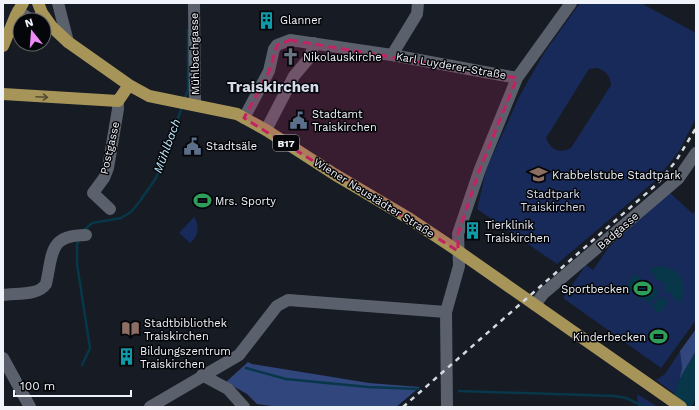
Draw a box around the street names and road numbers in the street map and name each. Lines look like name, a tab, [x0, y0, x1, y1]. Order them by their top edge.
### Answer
street label: Mühlbachgasse	[188, 13, 202, 95]
street label: Karl Luyderer-Straße	[395, 50, 507, 82]
street label: Postgasse	[98, 120, 122, 176]
road number: B17	[273, 135, 299, 151]
street label: Wiener Neustädter Straße	[311, 155, 437, 241]
street label: Badgasse	[595, 210, 641, 252]

